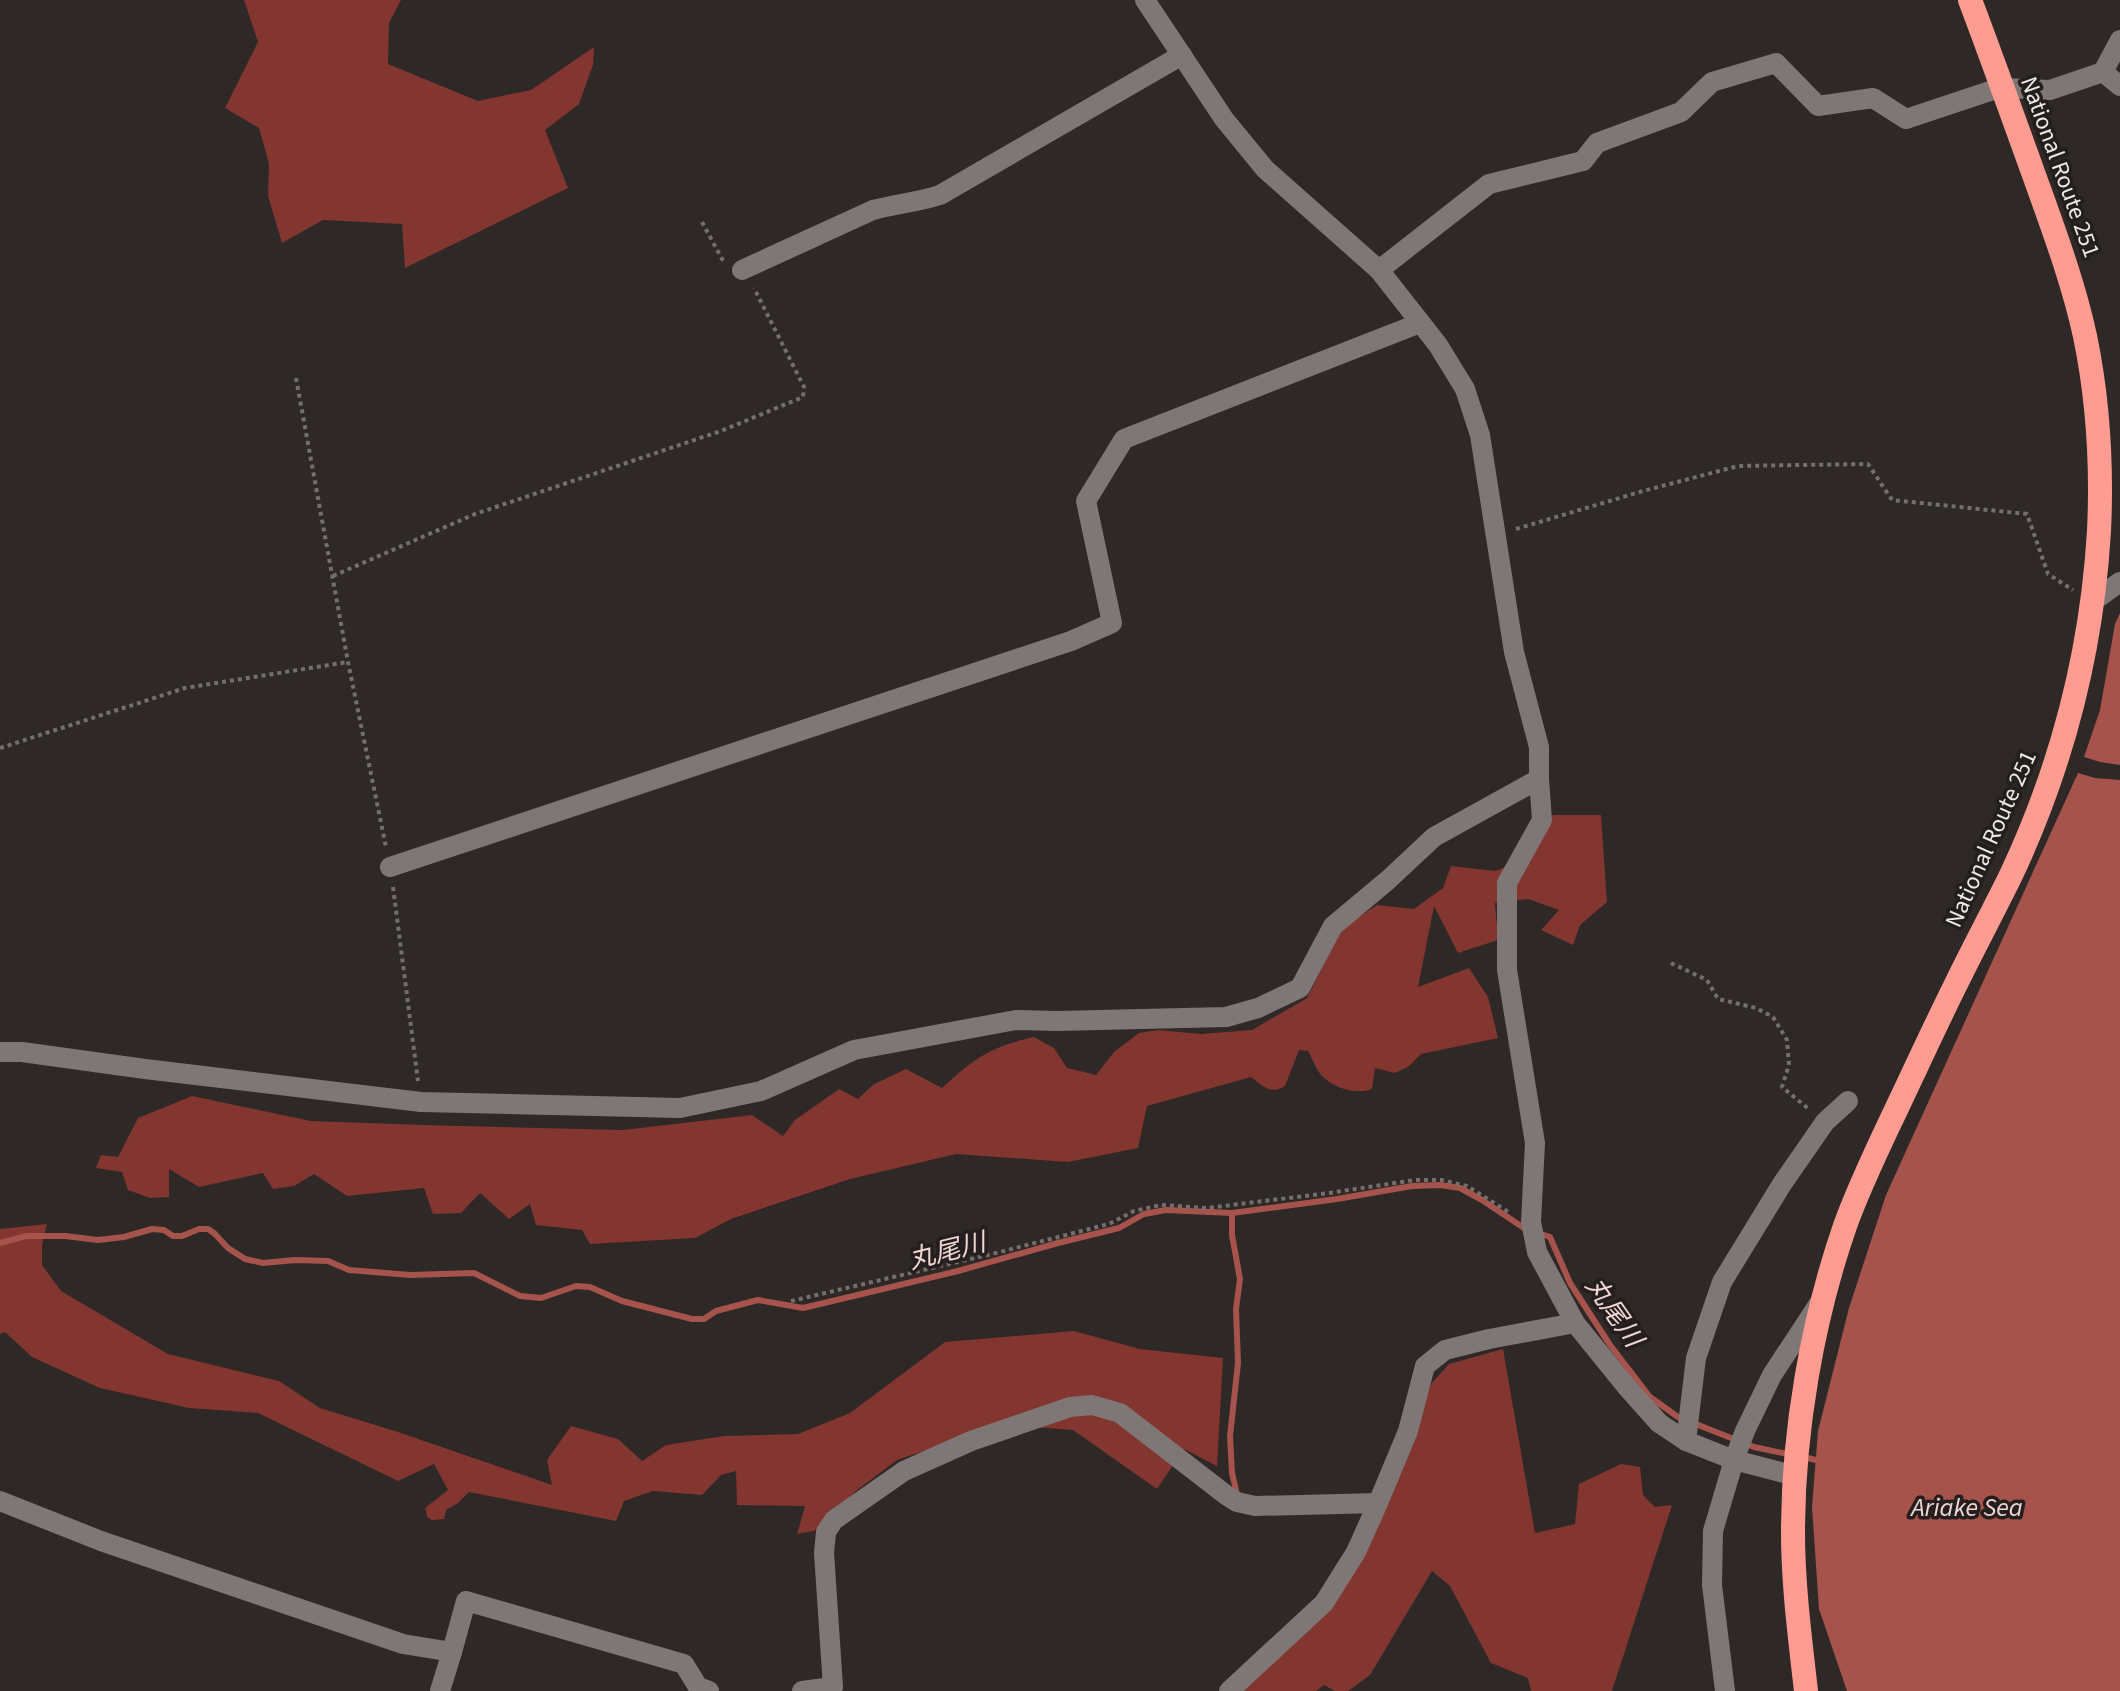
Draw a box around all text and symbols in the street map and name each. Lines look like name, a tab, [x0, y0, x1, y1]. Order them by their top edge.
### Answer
street label: National Route 251	[2011, 72, 2109, 262]
street label: National Route 251	[1936, 745, 2046, 933]
water label: 丸尾川	[905, 1223, 992, 1278]
water label: 丸尾川	[1576, 1269, 1653, 1357]
water label: Ariake Sea	[1909, 1489, 2023, 1526]

